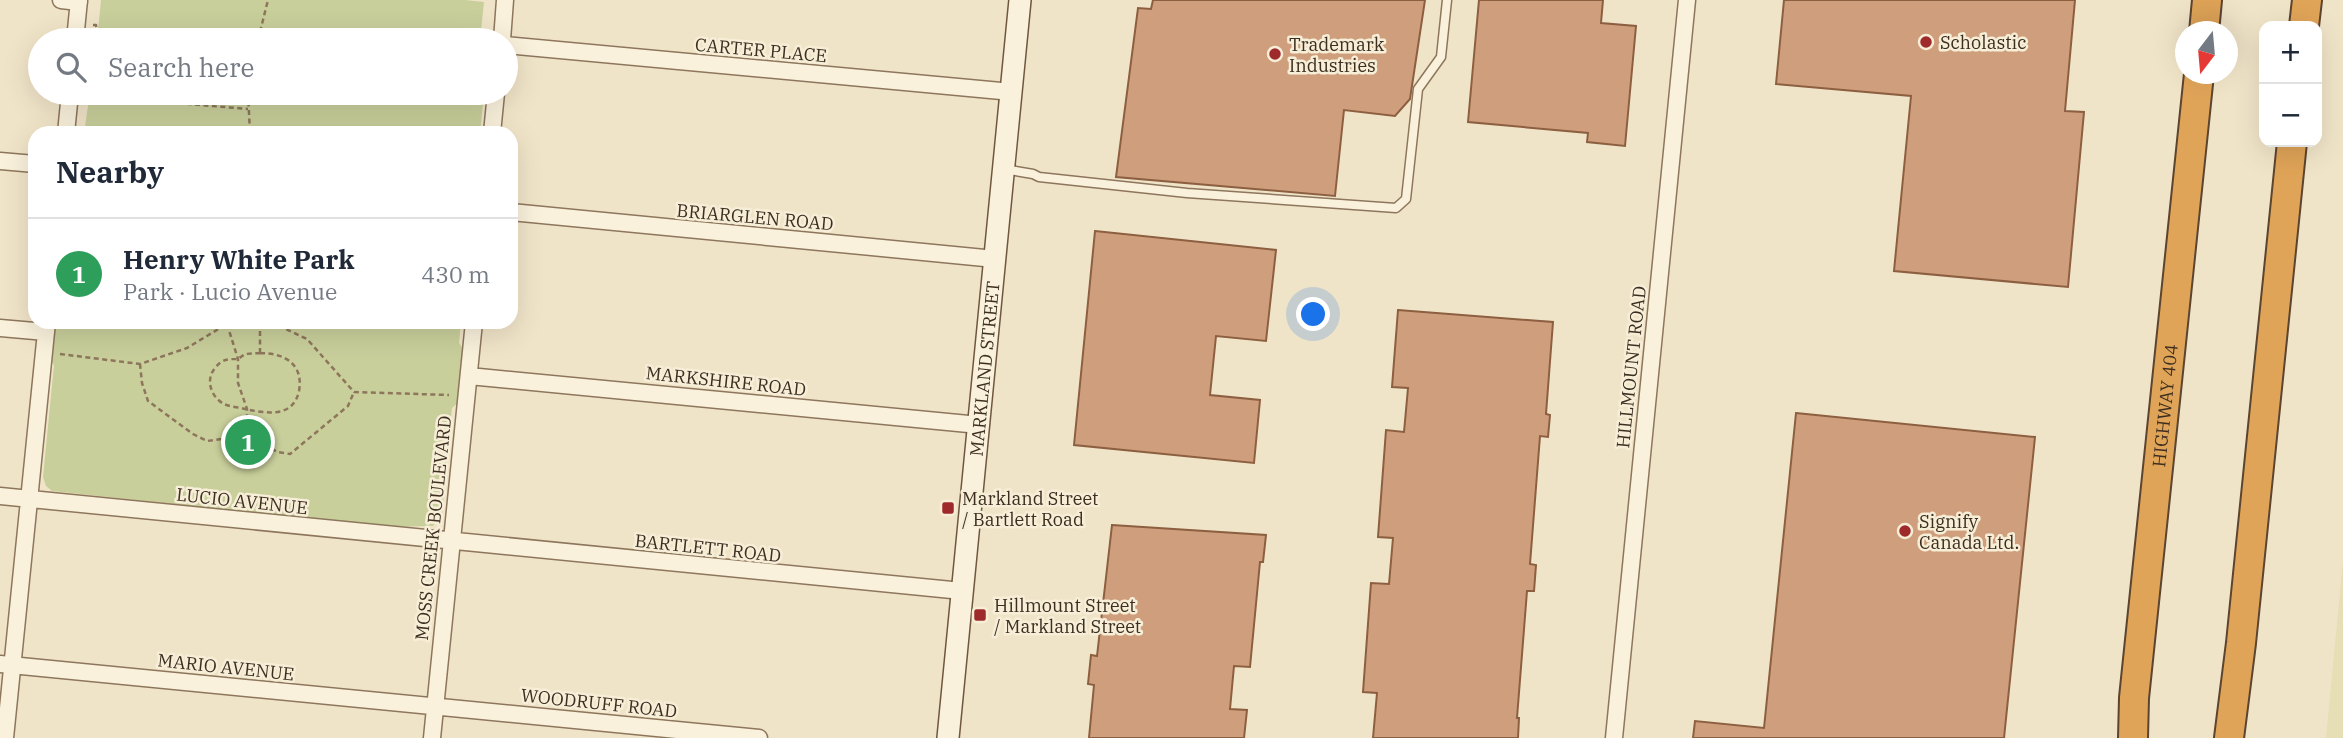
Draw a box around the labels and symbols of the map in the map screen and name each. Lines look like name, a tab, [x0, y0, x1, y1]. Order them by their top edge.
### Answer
north arrow	[2175, 21, 2238, 84]
place label: Scholastic	[1940, 31, 2026, 54]
street label: CARTER PLACE	[694, 33, 828, 67]
place label: Trademark Industries	[1289, 33, 1385, 77]
marker: Scholastic	[1918, 34, 1934, 50]
marker: Trademark Industries	[1267, 46, 1283, 62]
street label: BRIARGLEN ROAD	[676, 199, 834, 235]
street label: MARKLAND STREET	[964, 280, 1004, 458]
street label: HILLMOUNT ROAD	[1611, 285, 1651, 449]
your location	[1296, 297, 1330, 331]
street label: HIGHWAY 404	[2147, 343, 2182, 468]
street label: MARKSHIRE ROAD	[645, 361, 807, 401]
street label: MOSS CREEK BOULEVARD	[410, 414, 456, 642]
pin: 1	[225, 416, 271, 468]
street label: LUCIO AVENUE	[175, 483, 309, 519]
place label: Markland Street / Bartlett Road	[962, 487, 1098, 531]
marker: Markland Street / Bartlett Road	[940, 500, 956, 516]
place label: Signify Canada Ltd.	[1919, 510, 2019, 554]
marker: Signify Canada Ltd.	[1897, 523, 1913, 539]
street label: BARTLETT ROAD	[634, 529, 782, 567]
place label: Hillmount Street / Markland Street	[994, 594, 1141, 638]
marker: Hillmount Street / Markland Street	[972, 607, 988, 623]
street label: MARIO AVENUE	[157, 648, 295, 686]
street label: WOODRUFF ROAD	[520, 683, 678, 723]

